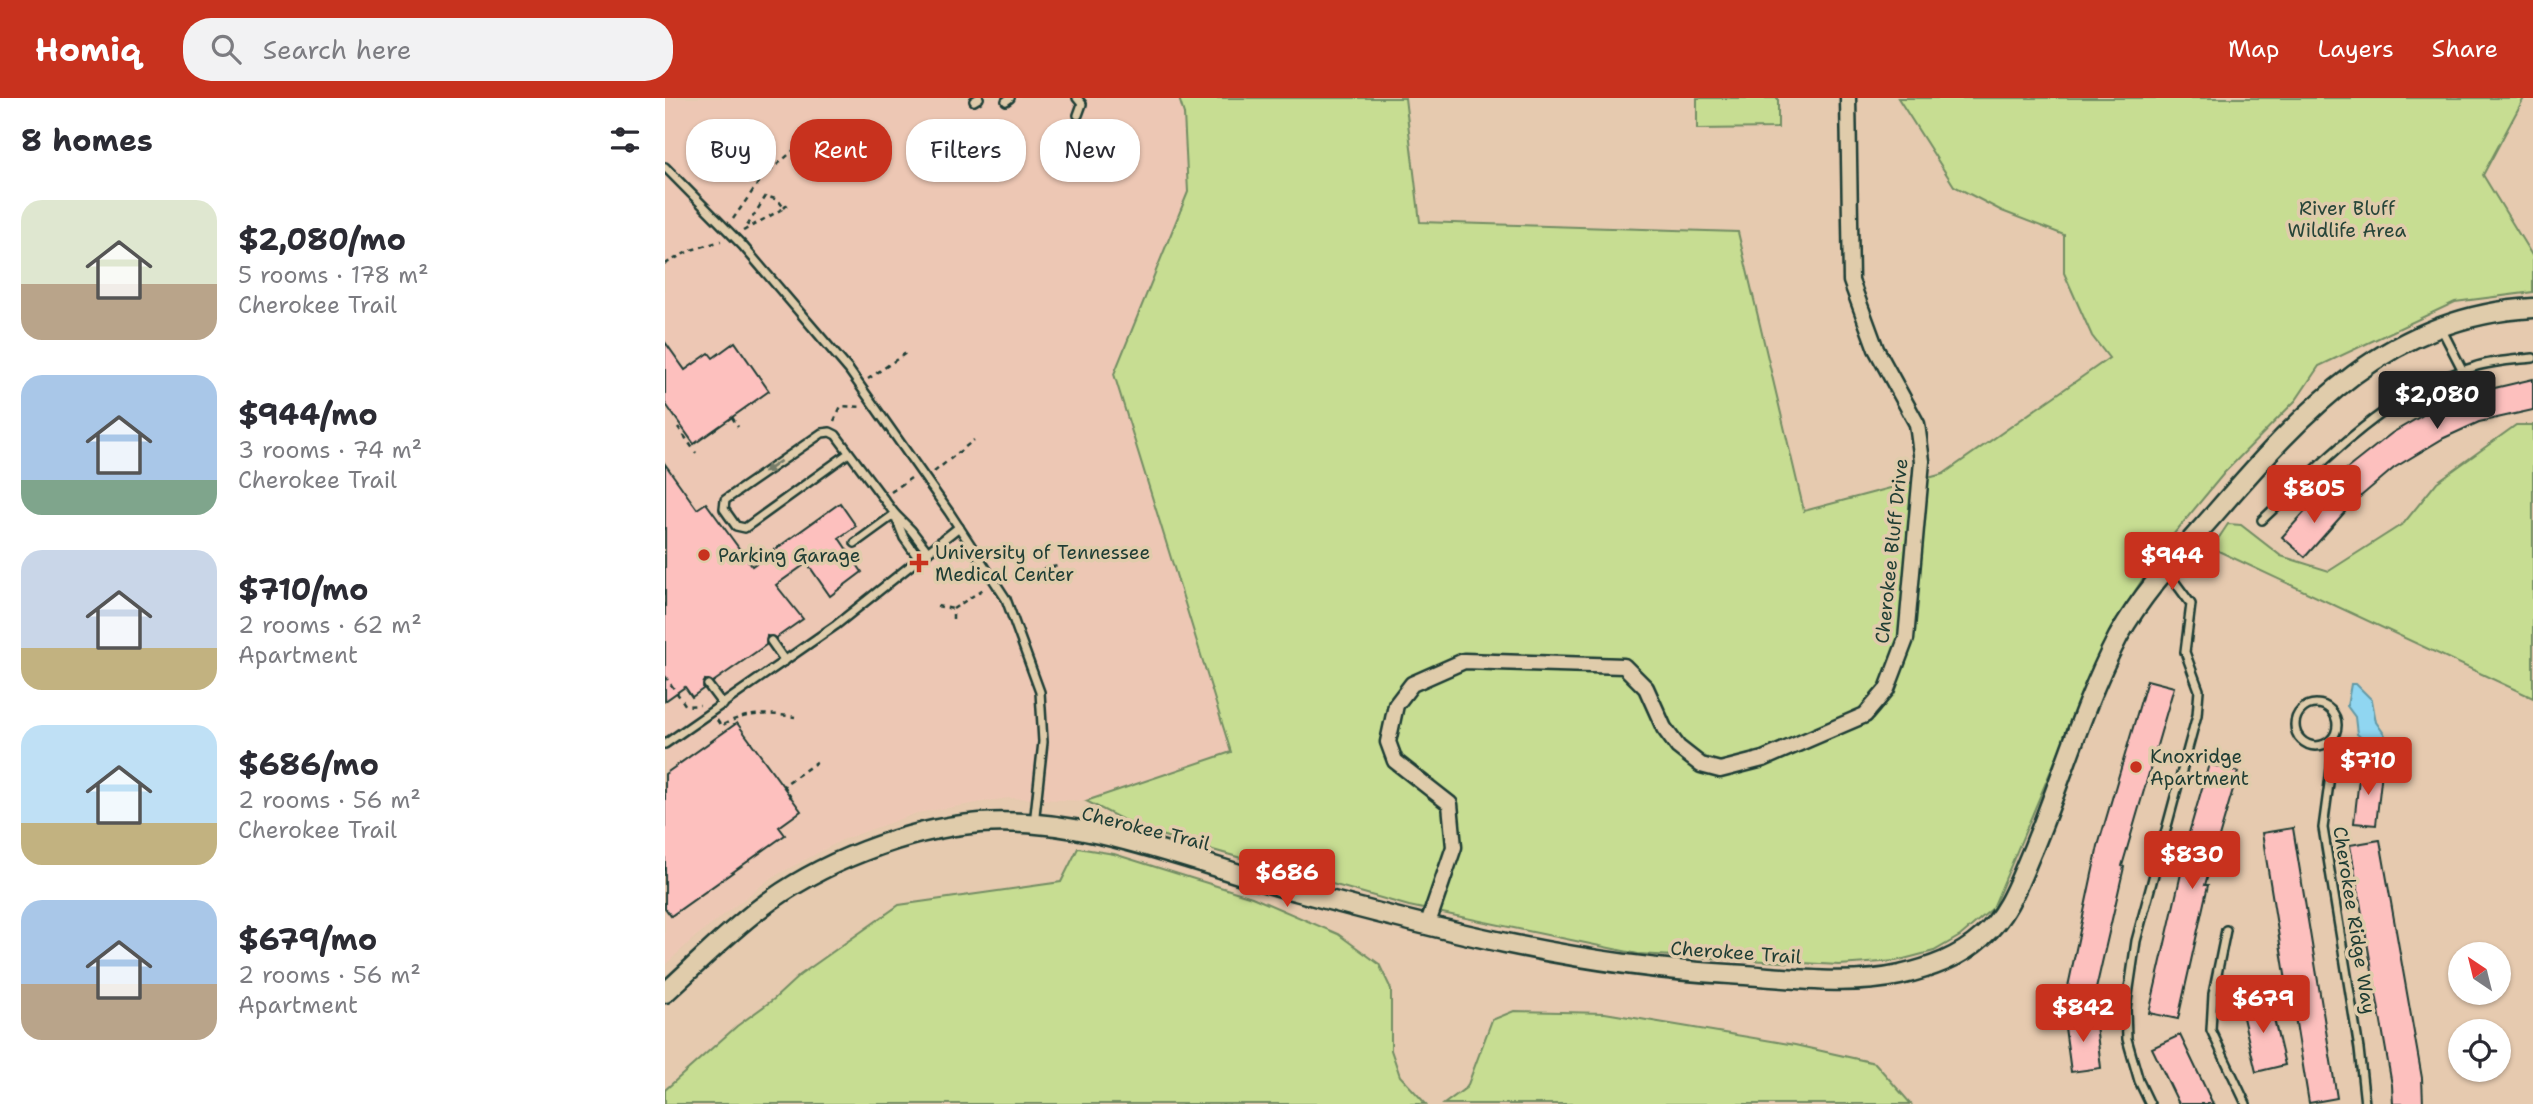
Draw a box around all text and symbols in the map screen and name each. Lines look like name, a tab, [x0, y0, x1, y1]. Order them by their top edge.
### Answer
search box	[183, 18, 673, 81]
text: Homiq	[35, 27, 141, 72]
icon: search	[207, 30, 245, 68]
text: Search here	[263, 32, 411, 67]
text: Map	[2228, 33, 2279, 65]
text: Layers	[2317, 33, 2394, 65]
text: Share	[2432, 33, 2498, 65]
chip: Buy	[686, 119, 776, 182]
chip: Rent	[790, 119, 892, 182]
chip: Filters	[906, 119, 1026, 182]
chip: New	[1040, 119, 1140, 182]
text: 8 homes	[21, 120, 153, 161]
icon: filters	[606, 121, 644, 159]
park label: River Bluff Wildlife Area	[2288, 196, 2407, 243]
text: $2,080/mo	[238, 219, 406, 260]
icon: home	[77, 228, 161, 312]
text: 5 rooms · 178 m²	[238, 260, 429, 290]
text: Cherokee Trail	[238, 290, 397, 320]
pin: $2,080	[2380, 372, 2494, 431]
text: $2,080	[2394, 379, 2480, 409]
text: $944/mo	[238, 394, 378, 435]
icon: home	[77, 403, 161, 487]
text: 3 rooms · 74 m²	[238, 435, 422, 465]
street label: Cherokee Bluff Drive	[1869, 457, 1914, 645]
one-way arrow	[763, 460, 782, 473]
text: Cherokee Trail	[238, 465, 397, 495]
pin: $805	[2273, 466, 2355, 525]
text: $805	[2283, 473, 2345, 503]
pin: $944	[2131, 532, 2213, 592]
place label: University of Tennessee Medical Center	[935, 540, 1150, 587]
text: $944	[2140, 540, 2204, 570]
place label: Parking Garage	[718, 543, 861, 568]
marker: Parking Garage	[696, 547, 712, 563]
marker: University of Tennessee Medical Center	[909, 553, 929, 573]
text: $710/mo	[238, 569, 369, 610]
icon: home	[77, 578, 161, 662]
text: 2 rooms · 62 m²	[238, 610, 422, 640]
text: Apartment	[238, 640, 358, 670]
pin: $710	[2327, 738, 2409, 797]
text: $686/mo	[238, 744, 379, 785]
place label: Knoxridge Apartment	[2150, 744, 2249, 791]
text: $710	[2340, 745, 2396, 775]
icon: home	[77, 753, 161, 837]
marker: Knoxridge Apartment	[2128, 759, 2144, 775]
text: 2 rooms · 56 m²	[238, 785, 421, 815]
street label: Cherokee Trail	[1079, 800, 1213, 857]
text: Cherokee Trail	[238, 815, 397, 845]
street label: Cherokee Ridge Way	[2327, 825, 2382, 1016]
pin: $830	[2151, 832, 2233, 891]
text: $830	[2160, 839, 2224, 869]
pin: $686	[1246, 850, 1328, 909]
text: $686	[1255, 857, 1319, 887]
text: $679/mo	[238, 919, 377, 960]
icon: home	[77, 928, 161, 1012]
street label: Cherokee Trail	[1670, 935, 1803, 970]
north arrow	[2448, 942, 2511, 1004]
map controls	[2448, 942, 2511, 1082]
text: 2 rooms · 56 m²	[238, 960, 421, 990]
pin: $679	[2222, 976, 2304, 1035]
text: $679	[2232, 983, 2294, 1013]
pin: $842	[2042, 984, 2124, 1044]
text: Apartment	[238, 990, 358, 1020]
text: $842	[2052, 992, 2114, 1022]
button: locate	[2448, 1019, 2511, 1082]

